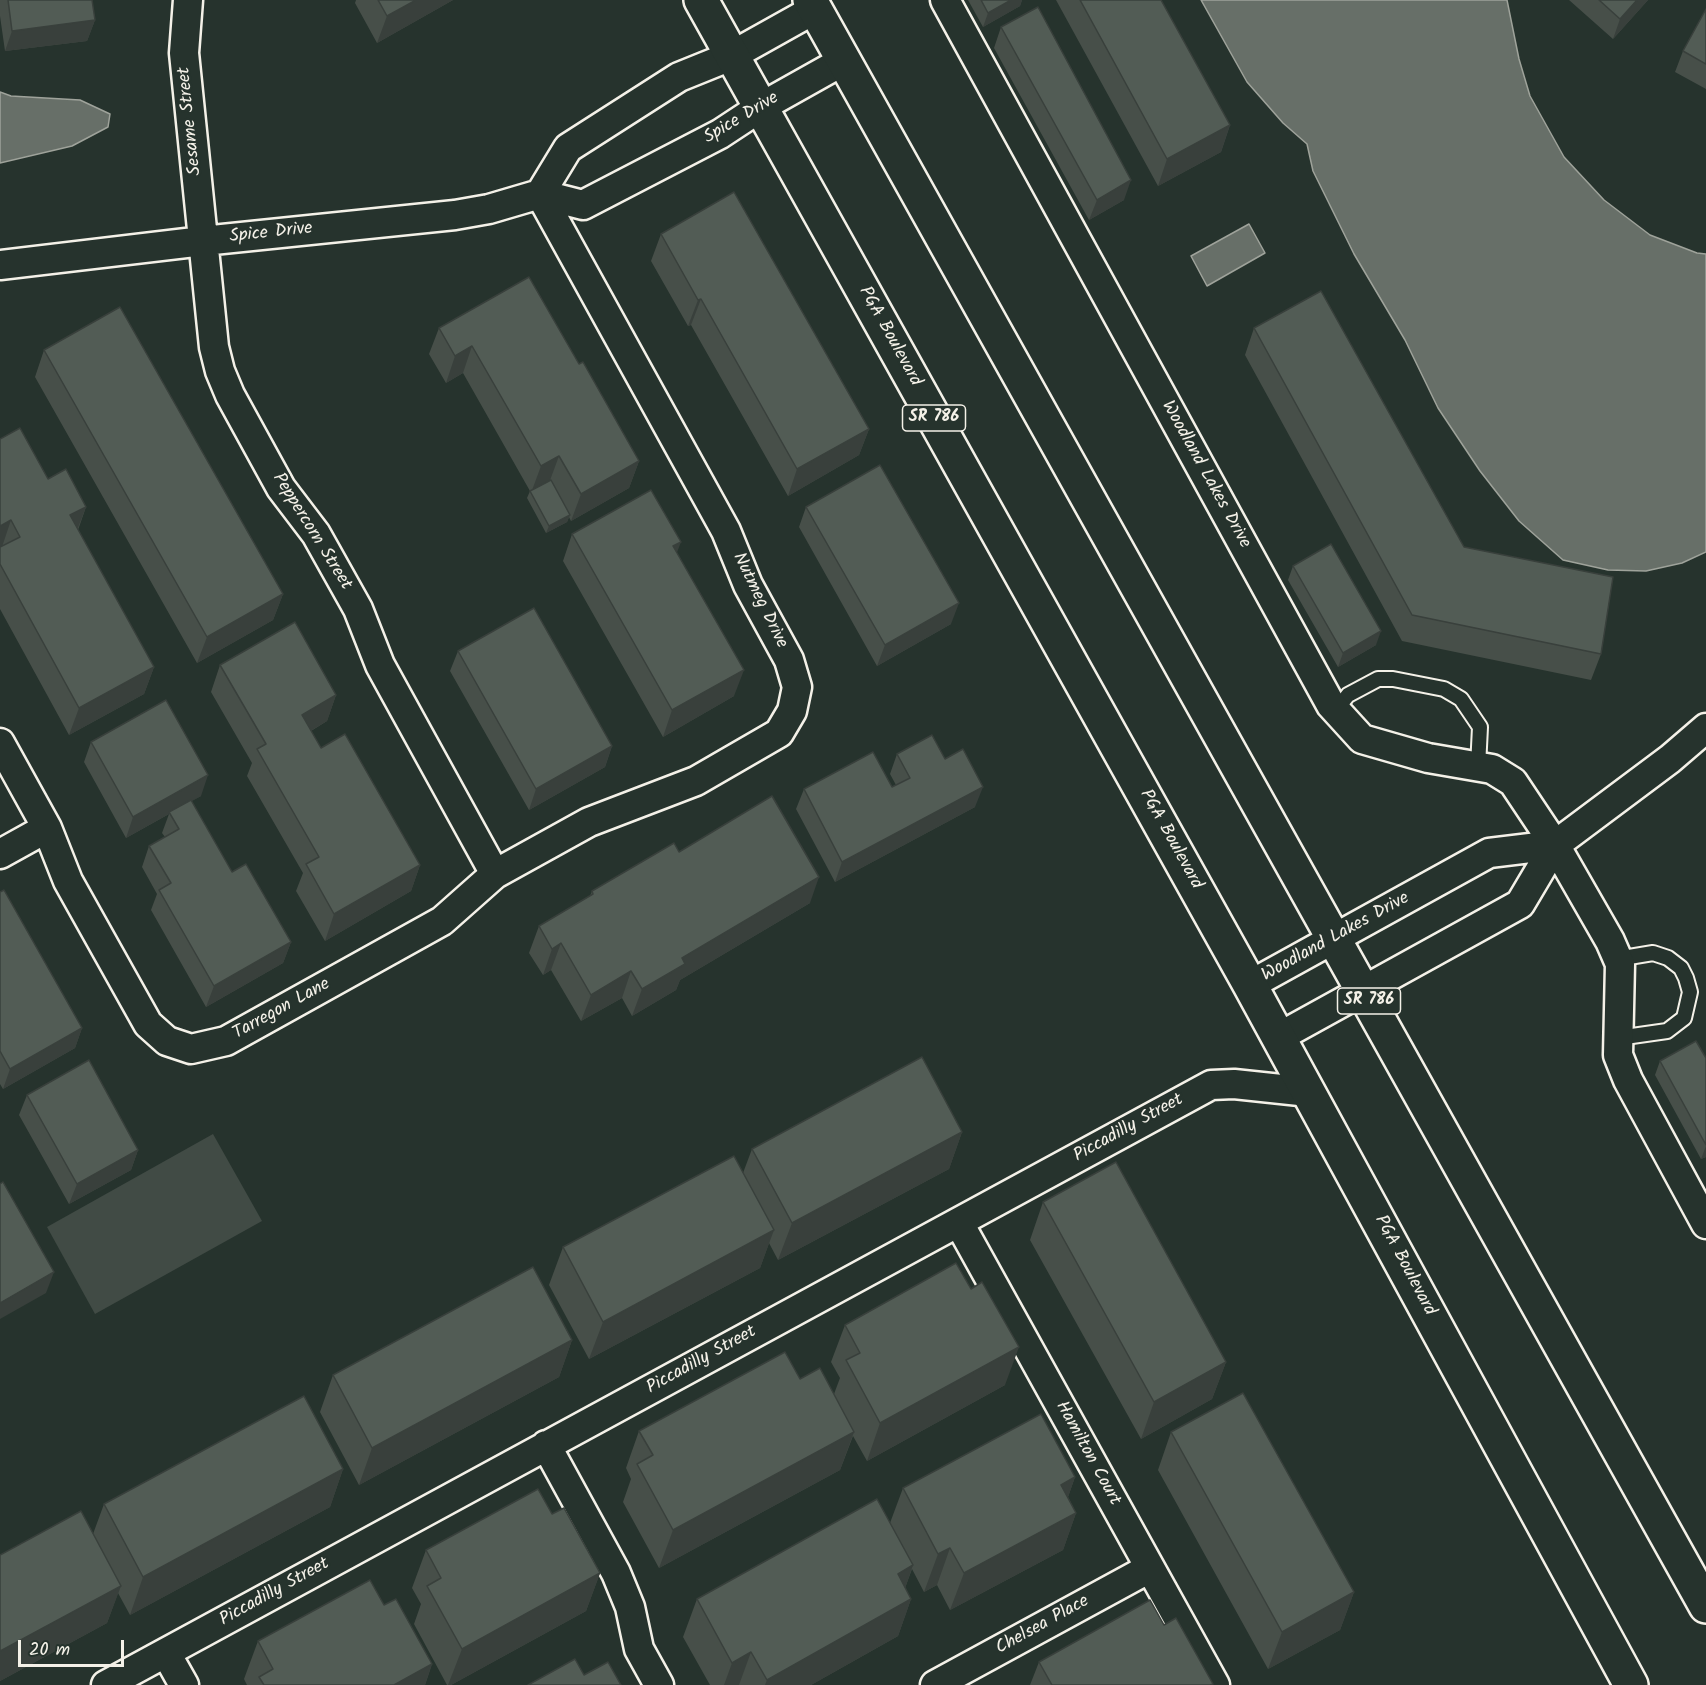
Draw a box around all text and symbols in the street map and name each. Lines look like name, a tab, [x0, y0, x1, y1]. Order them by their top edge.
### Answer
street label: Sesame Street	[175, 66, 207, 176]
street label: Spice Drive	[701, 88, 783, 150]
street label: Spice Drive	[228, 219, 314, 249]
street label: PGA Boulevard	[853, 283, 925, 391]
street label: Woodland Lakes Drive	[1155, 397, 1255, 553]
road number: SR 786	[902, 405, 966, 431]
street label: Peppercorn Street	[266, 470, 356, 594]
street label: Nutmeg Drive	[727, 550, 791, 652]
street label: PGA Boulevard	[1134, 786, 1206, 894]
street label: Woodland Lakes Drive	[1258, 888, 1414, 988]
street label: Tarregon Lane	[230, 974, 334, 1046]
road number: SR 786	[1338, 988, 1400, 1014]
street label: Piccadilly Street	[1070, 1090, 1188, 1168]
street label: PGA Boulevard	[1368, 1212, 1440, 1320]
street label: Piccadilly Street	[643, 1322, 761, 1400]
street label: Hamilton Court	[1049, 1398, 1125, 1510]
street label: Piccadilly Street	[216, 1554, 334, 1632]
street label: Chelsea Place	[993, 1592, 1093, 1660]
scale bar	[21, 1628, 128, 1666]
text: 20 m	[29, 1636, 70, 1665]

